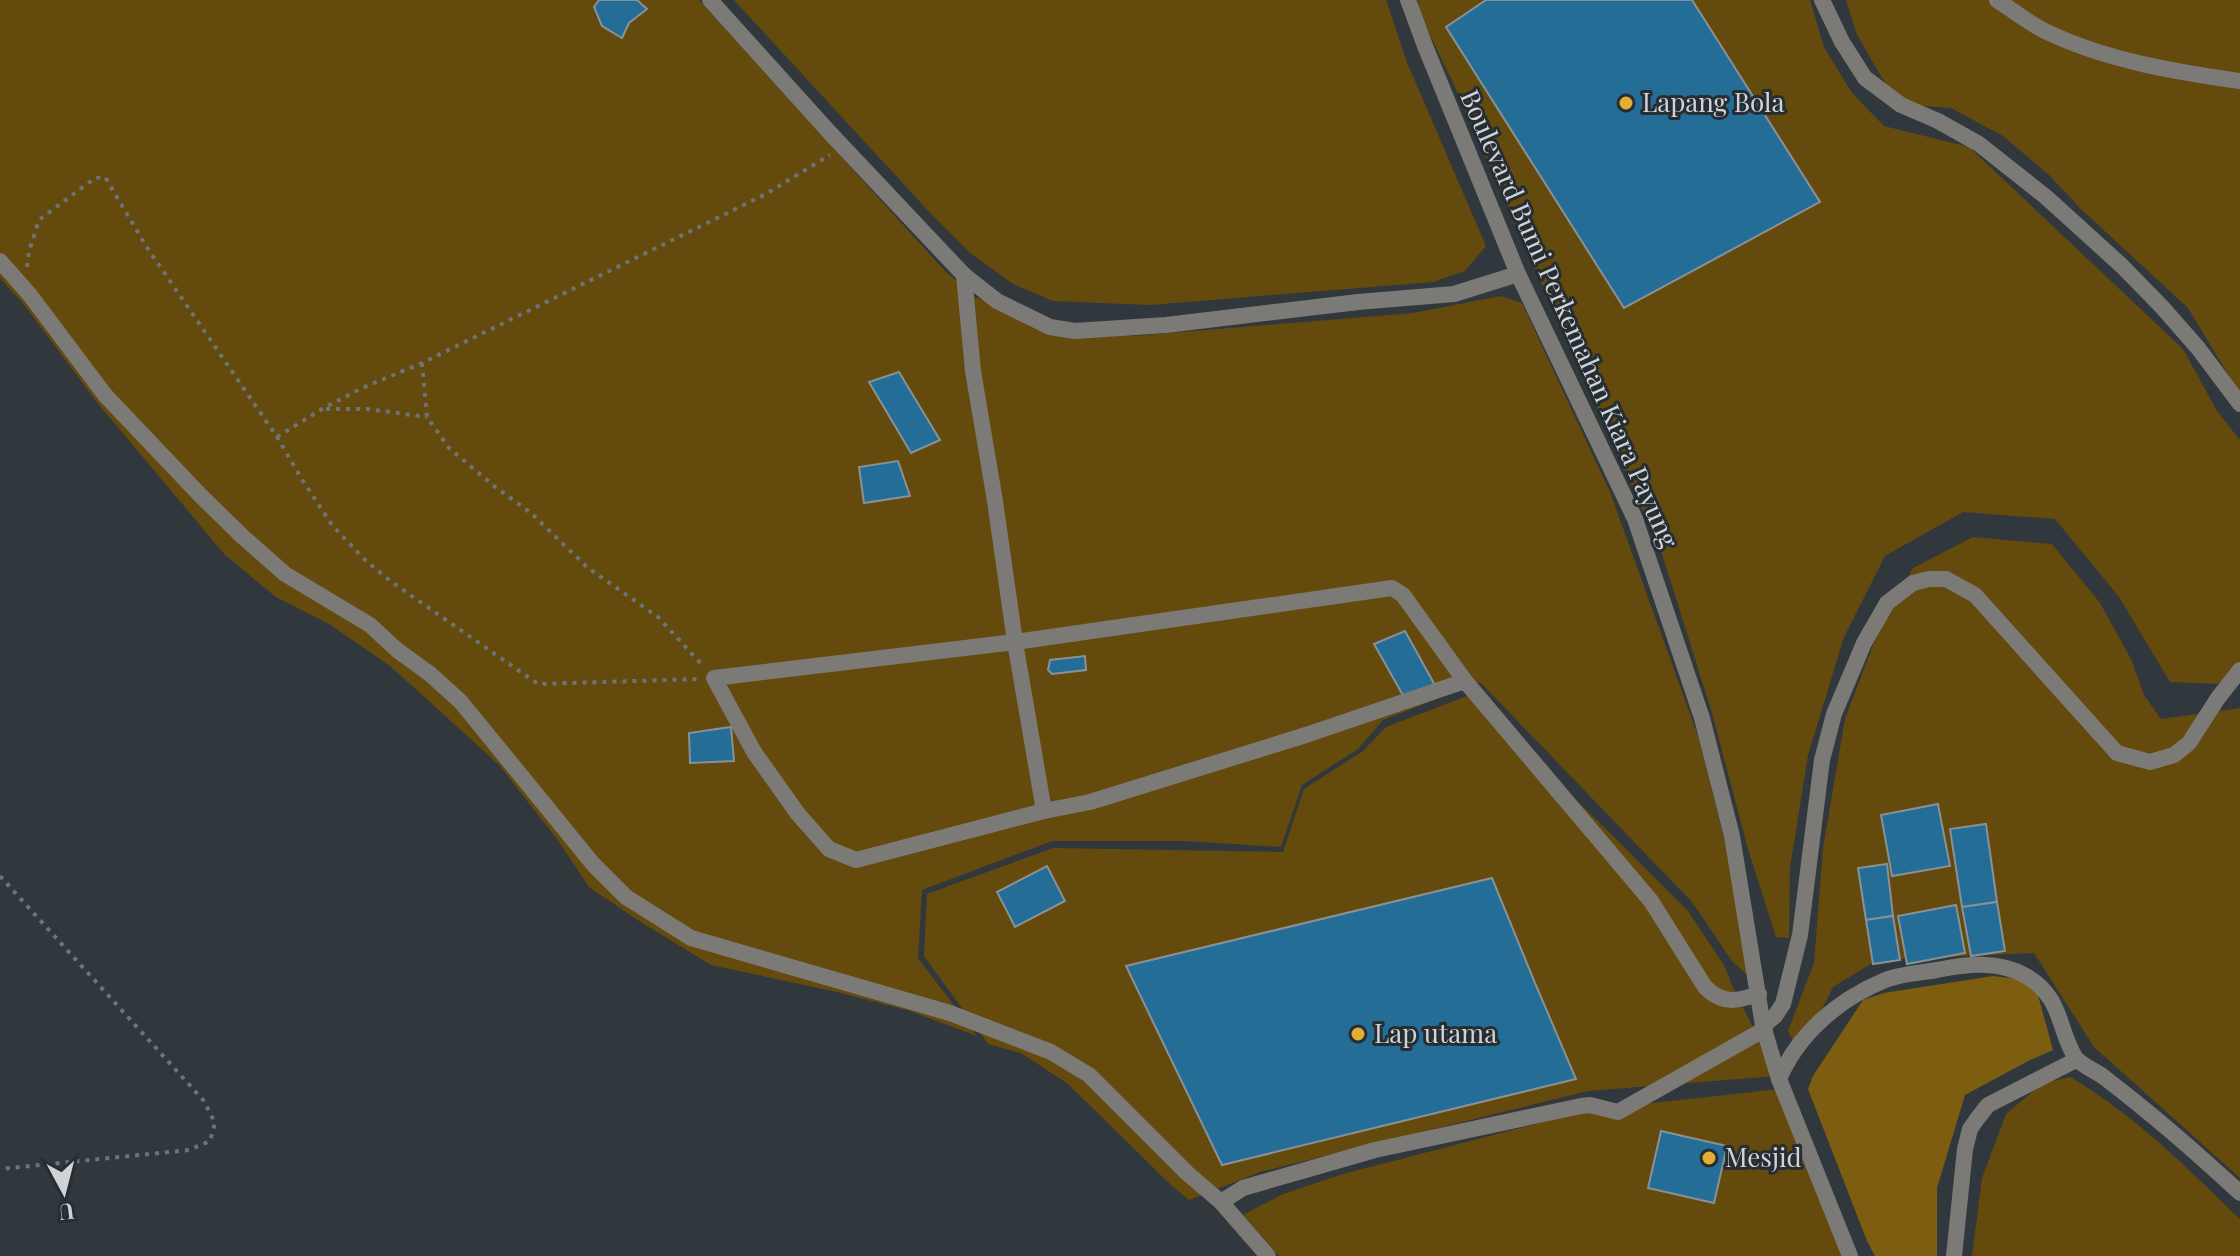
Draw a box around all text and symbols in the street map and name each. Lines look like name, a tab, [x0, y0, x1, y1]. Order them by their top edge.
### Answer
street label: Boulevard Bumi Perkemahan Kiara Payung	[1453, 84, 1688, 553]
place label: Lapang Bola	[1642, 84, 1784, 119]
marker: Lapang Bola	[1617, 94, 1635, 112]
place label: Lap utama	[1374, 1015, 1497, 1050]
marker: Lap utama	[1349, 1025, 1367, 1043]
place label: Mesjid	[1725, 1139, 1802, 1174]
marker: Mesjid	[1700, 1149, 1718, 1167]
north arrow	[24, 1152, 104, 1232]
text: U	[57, 1197, 76, 1229]

